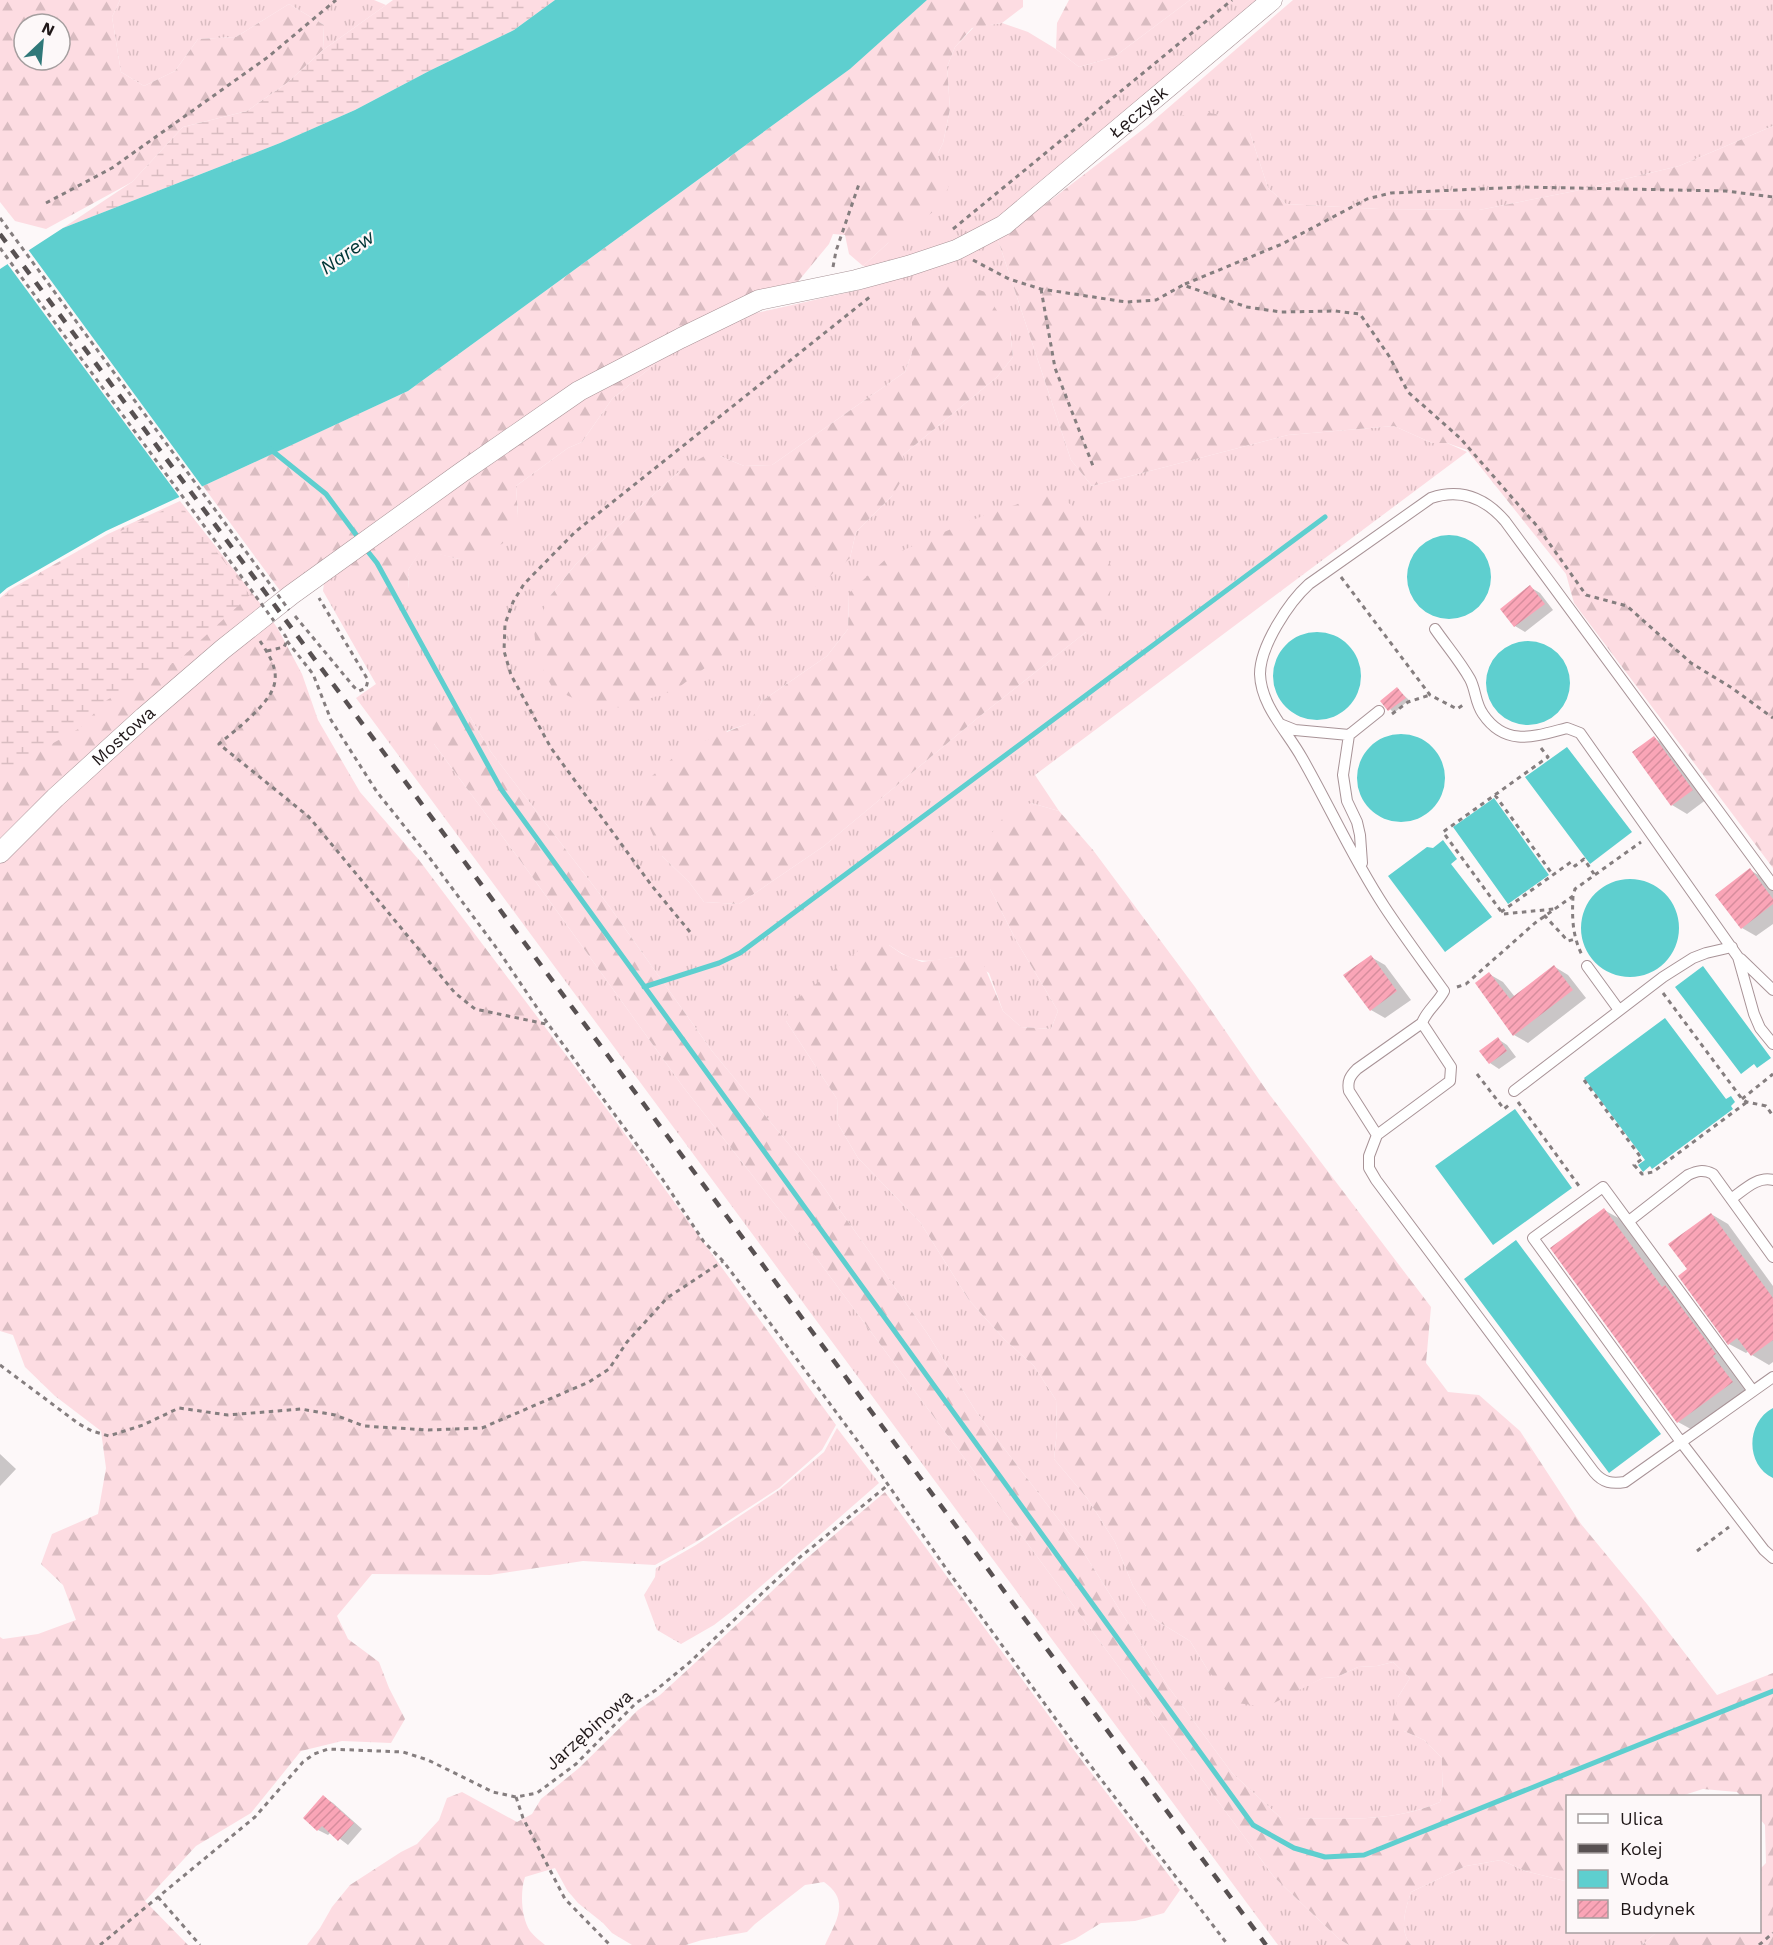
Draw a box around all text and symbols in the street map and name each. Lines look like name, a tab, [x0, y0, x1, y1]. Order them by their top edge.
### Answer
north arrow	[12, 12, 72, 72]
text: N	[39, 18, 58, 40]
street label: Łęczysk	[1105, 81, 1172, 142]
water label: Narew	[315, 224, 380, 279]
street label: Mostowa	[87, 701, 159, 770]
street label: Jarzębinowa	[541, 1685, 637, 1774]
legend	[1566, 1795, 1761, 1933]
text: Ulica	[1620, 1808, 1663, 1829]
text: Kolej	[1620, 1838, 1663, 1859]
text: Woda	[1620, 1868, 1669, 1889]
text: Budynek	[1620, 1898, 1695, 1919]

